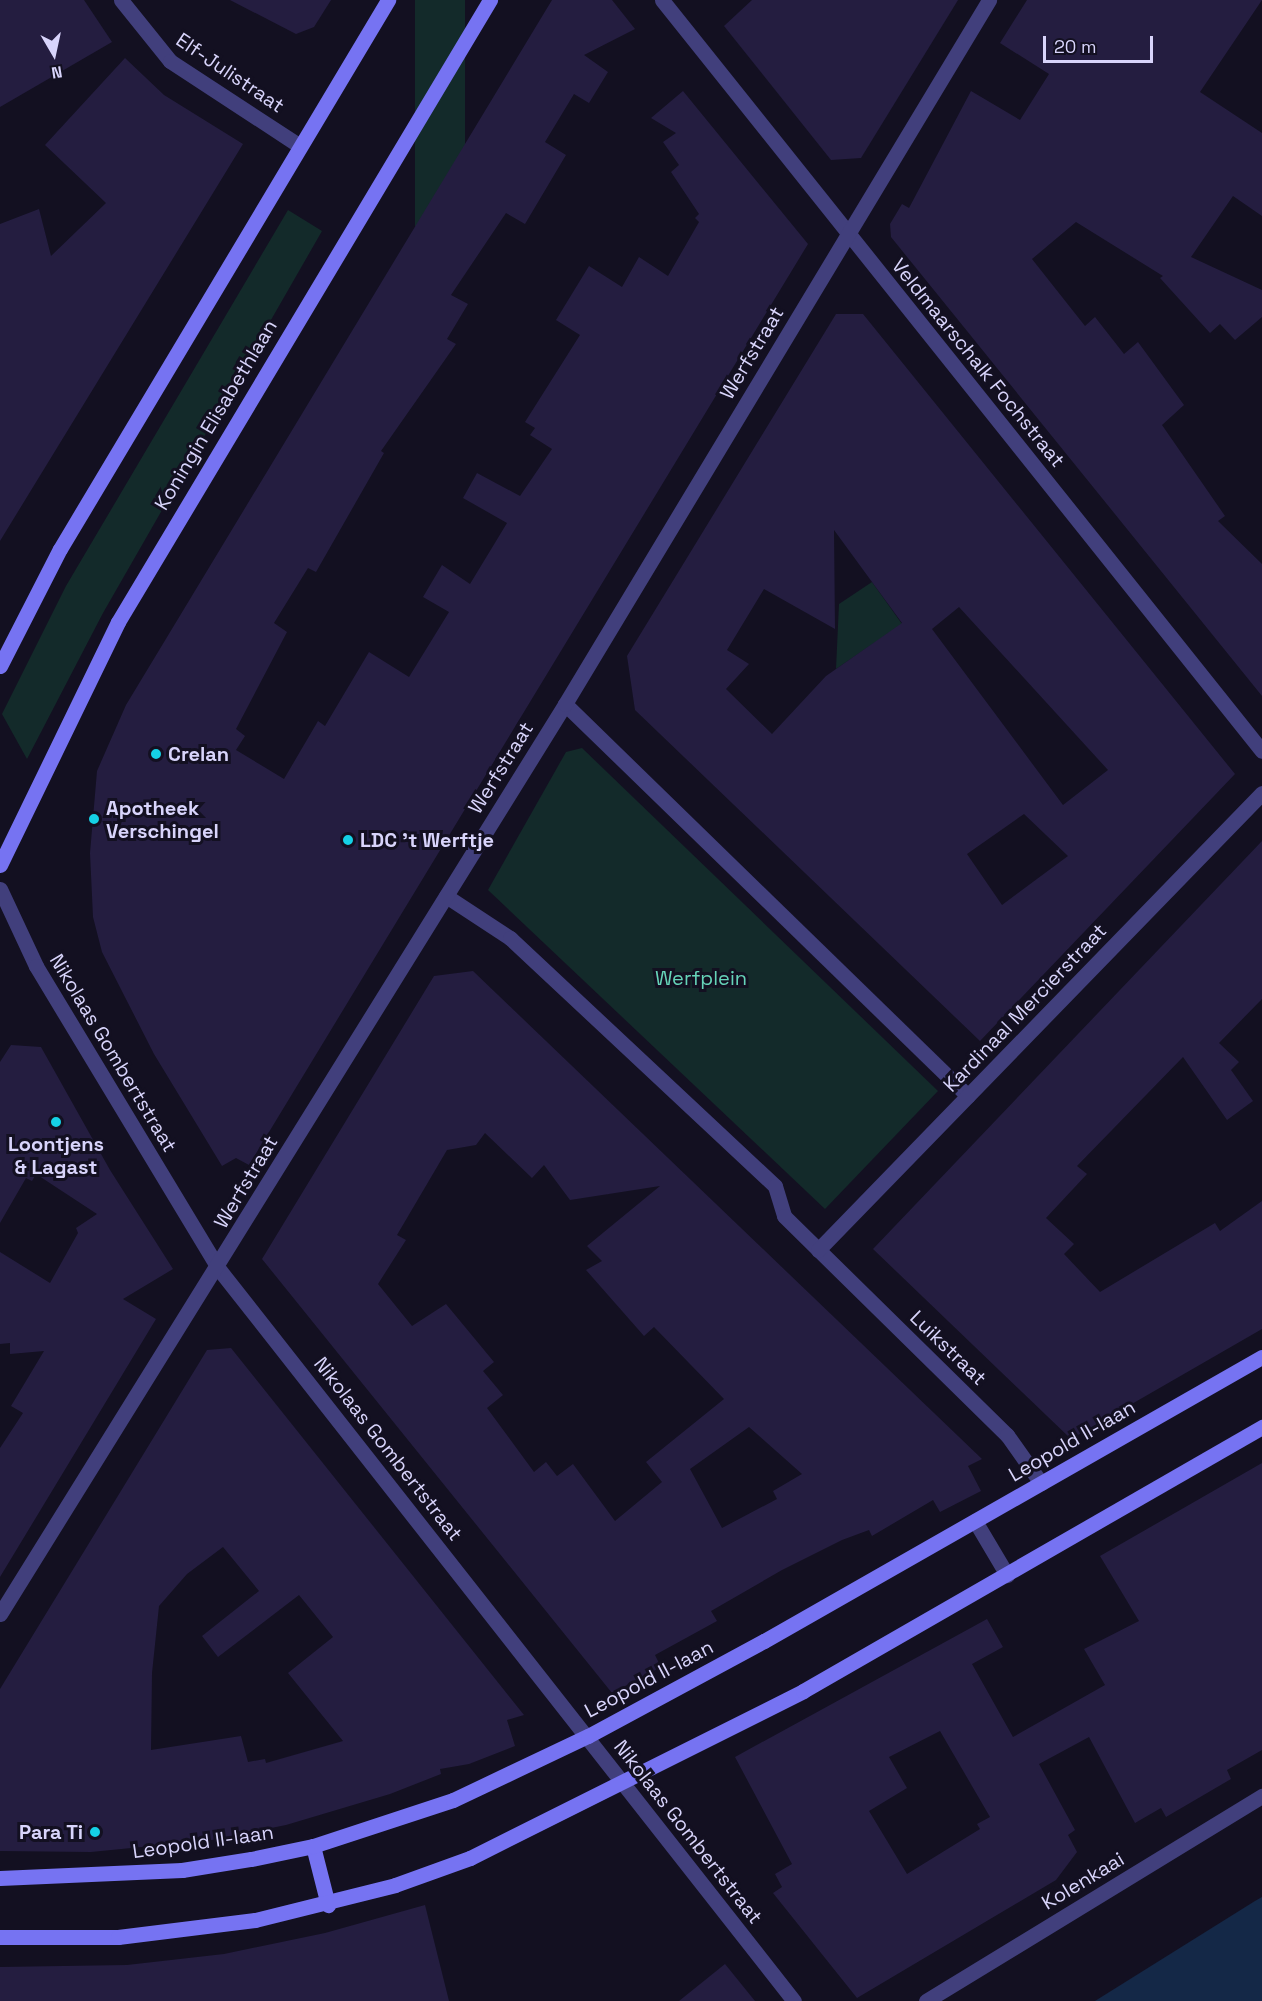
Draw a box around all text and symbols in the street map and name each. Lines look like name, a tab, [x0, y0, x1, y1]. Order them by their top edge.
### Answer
north arrow	[24, 24, 84, 84]
scale bar	[1046, 24, 1156, 62]
street label: Elf-Julistraat	[171, 28, 289, 118]
text: 20 m	[1054, 35, 1097, 58]
text: N	[50, 61, 64, 83]
street label: Veldmaarschalk Fochstraat	[886, 254, 1070, 472]
street label: Werfstraat	[715, 302, 789, 404]
street label: Koningin Elisabethlaan	[150, 316, 282, 514]
street label: Werfstraat	[463, 718, 539, 818]
place label: Crelan	[168, 742, 229, 766]
marker: Crelan	[149, 747, 163, 761]
place label: Apotheek Verschingel	[106, 796, 219, 843]
marker: Apotheek Verschingel	[87, 812, 101, 826]
place label: LDC 't Werftje	[360, 828, 494, 852]
marker: LDC 't Werftje	[341, 833, 355, 847]
street label: Kardinaal Mercierstraat	[938, 919, 1112, 1097]
street label: Nikolaas Gombertstraat	[44, 950, 182, 1156]
park label: Werfplein	[655, 966, 747, 990]
marker: Loontjens & Lagast	[49, 1115, 63, 1129]
street label: Werfstraat	[209, 1131, 283, 1233]
place label: Loontjens & Lagast	[8, 1132, 104, 1179]
street label: Luikstraat	[905, 1306, 991, 1390]
street label: Nikolaas Gombertstraat	[309, 1352, 467, 1546]
street label: Leopold II-laan	[1004, 1395, 1140, 1487]
street label: Leopold II-laan	[581, 1635, 717, 1723]
street label: Nikolaas Gombertstraat	[609, 1735, 767, 1929]
place label: Para Ti	[18, 1820, 83, 1844]
street label: Leopold II-laan	[131, 1820, 275, 1864]
marker: Para Ti	[88, 1825, 102, 1839]
street label: Kolenkaai	[1038, 1847, 1128, 1915]

